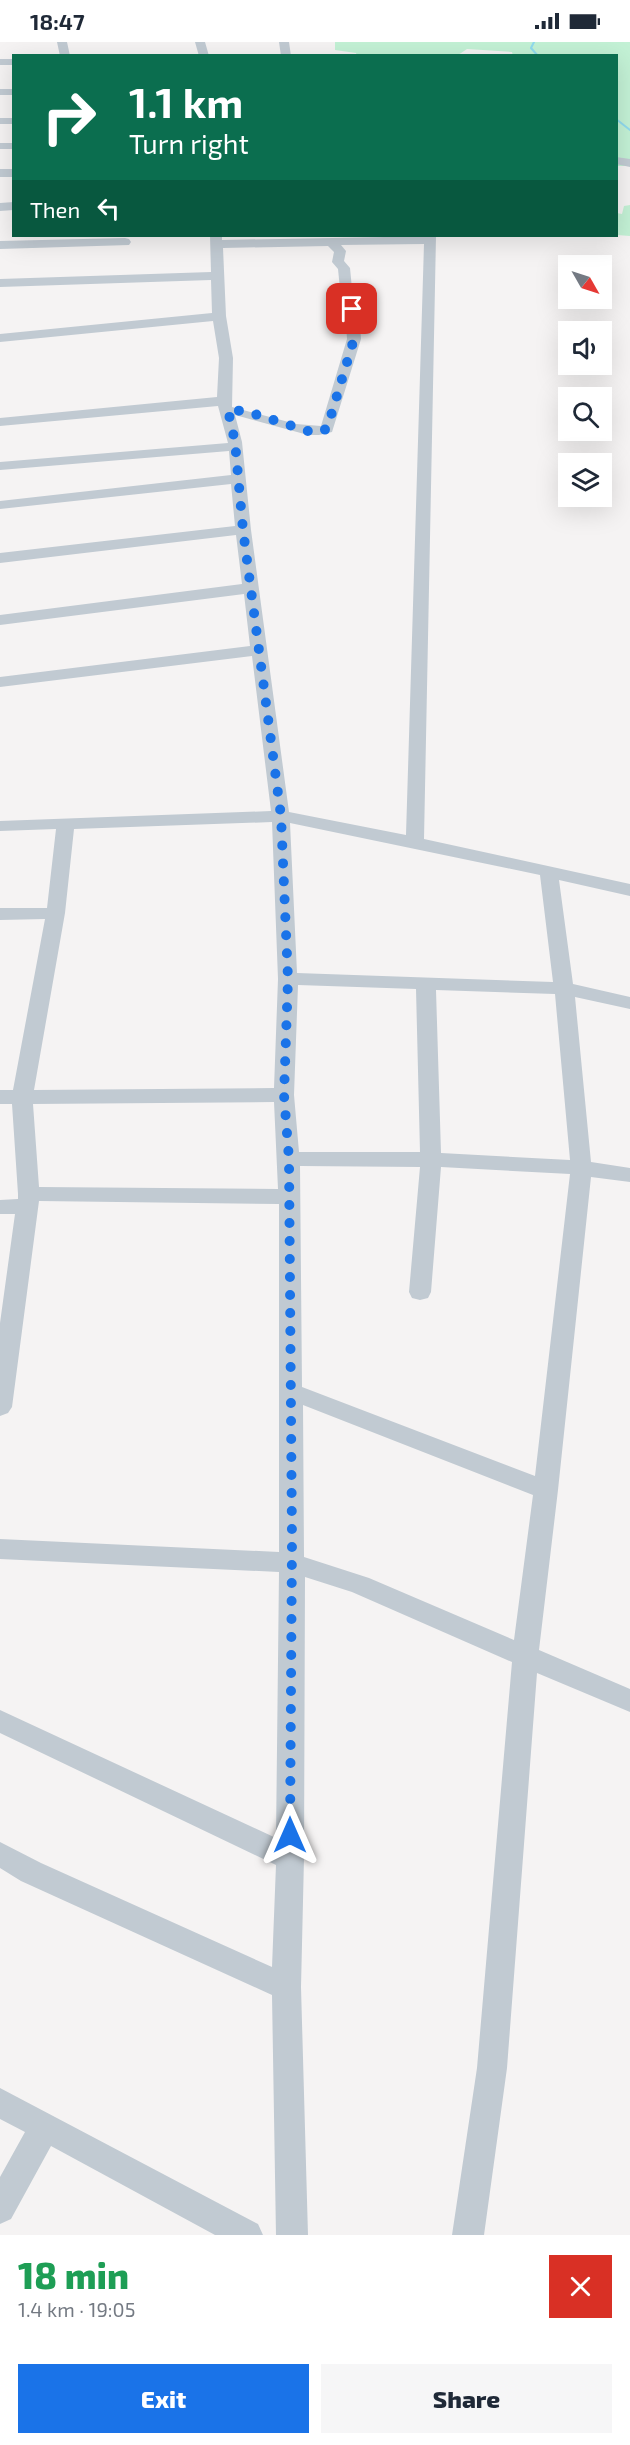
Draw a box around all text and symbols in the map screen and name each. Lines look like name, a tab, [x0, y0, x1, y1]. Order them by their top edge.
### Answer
text: 18:47	[30, 8, 85, 34]
text: 1.1 km	[129, 76, 243, 126]
icon: right	[30, 78, 108, 156]
text: Turn right	[129, 127, 249, 159]
icon: left	[92, 192, 125, 225]
text: Then	[30, 196, 80, 222]
north arrow	[558, 255, 612, 309]
map controls	[558, 255, 612, 507]
pin	[326, 283, 377, 334]
icon: arrive	[335, 292, 368, 325]
button: sound	[558, 321, 612, 375]
button: search	[558, 387, 612, 441]
button: layers	[558, 453, 612, 507]
position arrow	[258, 1803, 322, 1867]
text: 18 min	[18, 2253, 129, 2296]
button: close	[549, 2255, 612, 2318]
text: 1.4 km · 19:05	[18, 2297, 135, 2321]
button: Exit	[18, 2364, 309, 2433]
button: Share	[321, 2364, 612, 2433]

